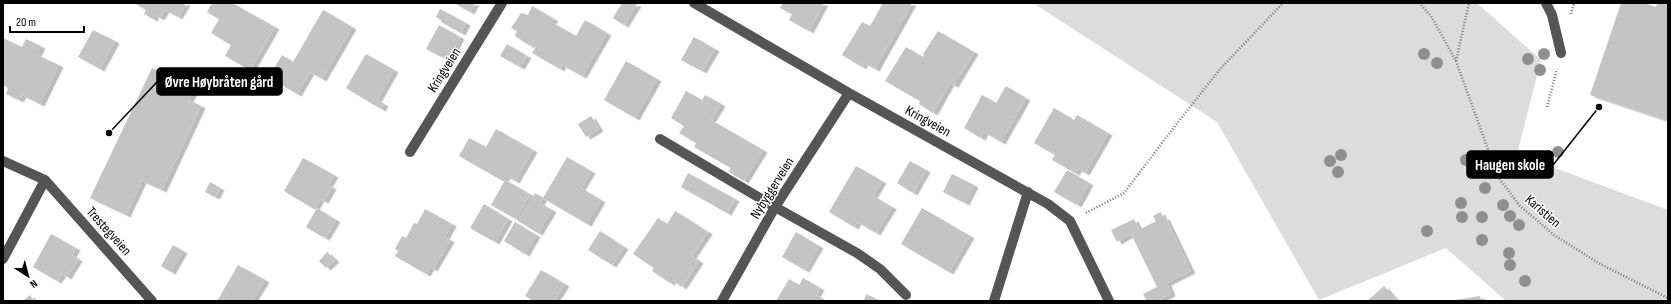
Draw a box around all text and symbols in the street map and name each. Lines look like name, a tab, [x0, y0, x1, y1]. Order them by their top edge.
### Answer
scale bar	[10, 8, 84, 34]
text: 20 m	[16, 15, 36, 30]
street label: Kringveien	[424, 45, 464, 95]
callout: Øvre Høybråten gård	[157, 68, 282, 95]
text: Øvre Høybråten gård	[165, 73, 273, 92]
street label: Kringveien	[902, 102, 954, 140]
callout: Haugen skole	[1467, 151, 1553, 178]
street label: Nybyggerveien	[746, 154, 798, 222]
text: Haugen skole	[1475, 156, 1545, 175]
street label: Karistien	[1522, 191, 1564, 231]
street label: Trestegveien	[83, 203, 135, 259]
north arrow	[8, 256, 48, 296]
text: N	[27, 277, 40, 291]

